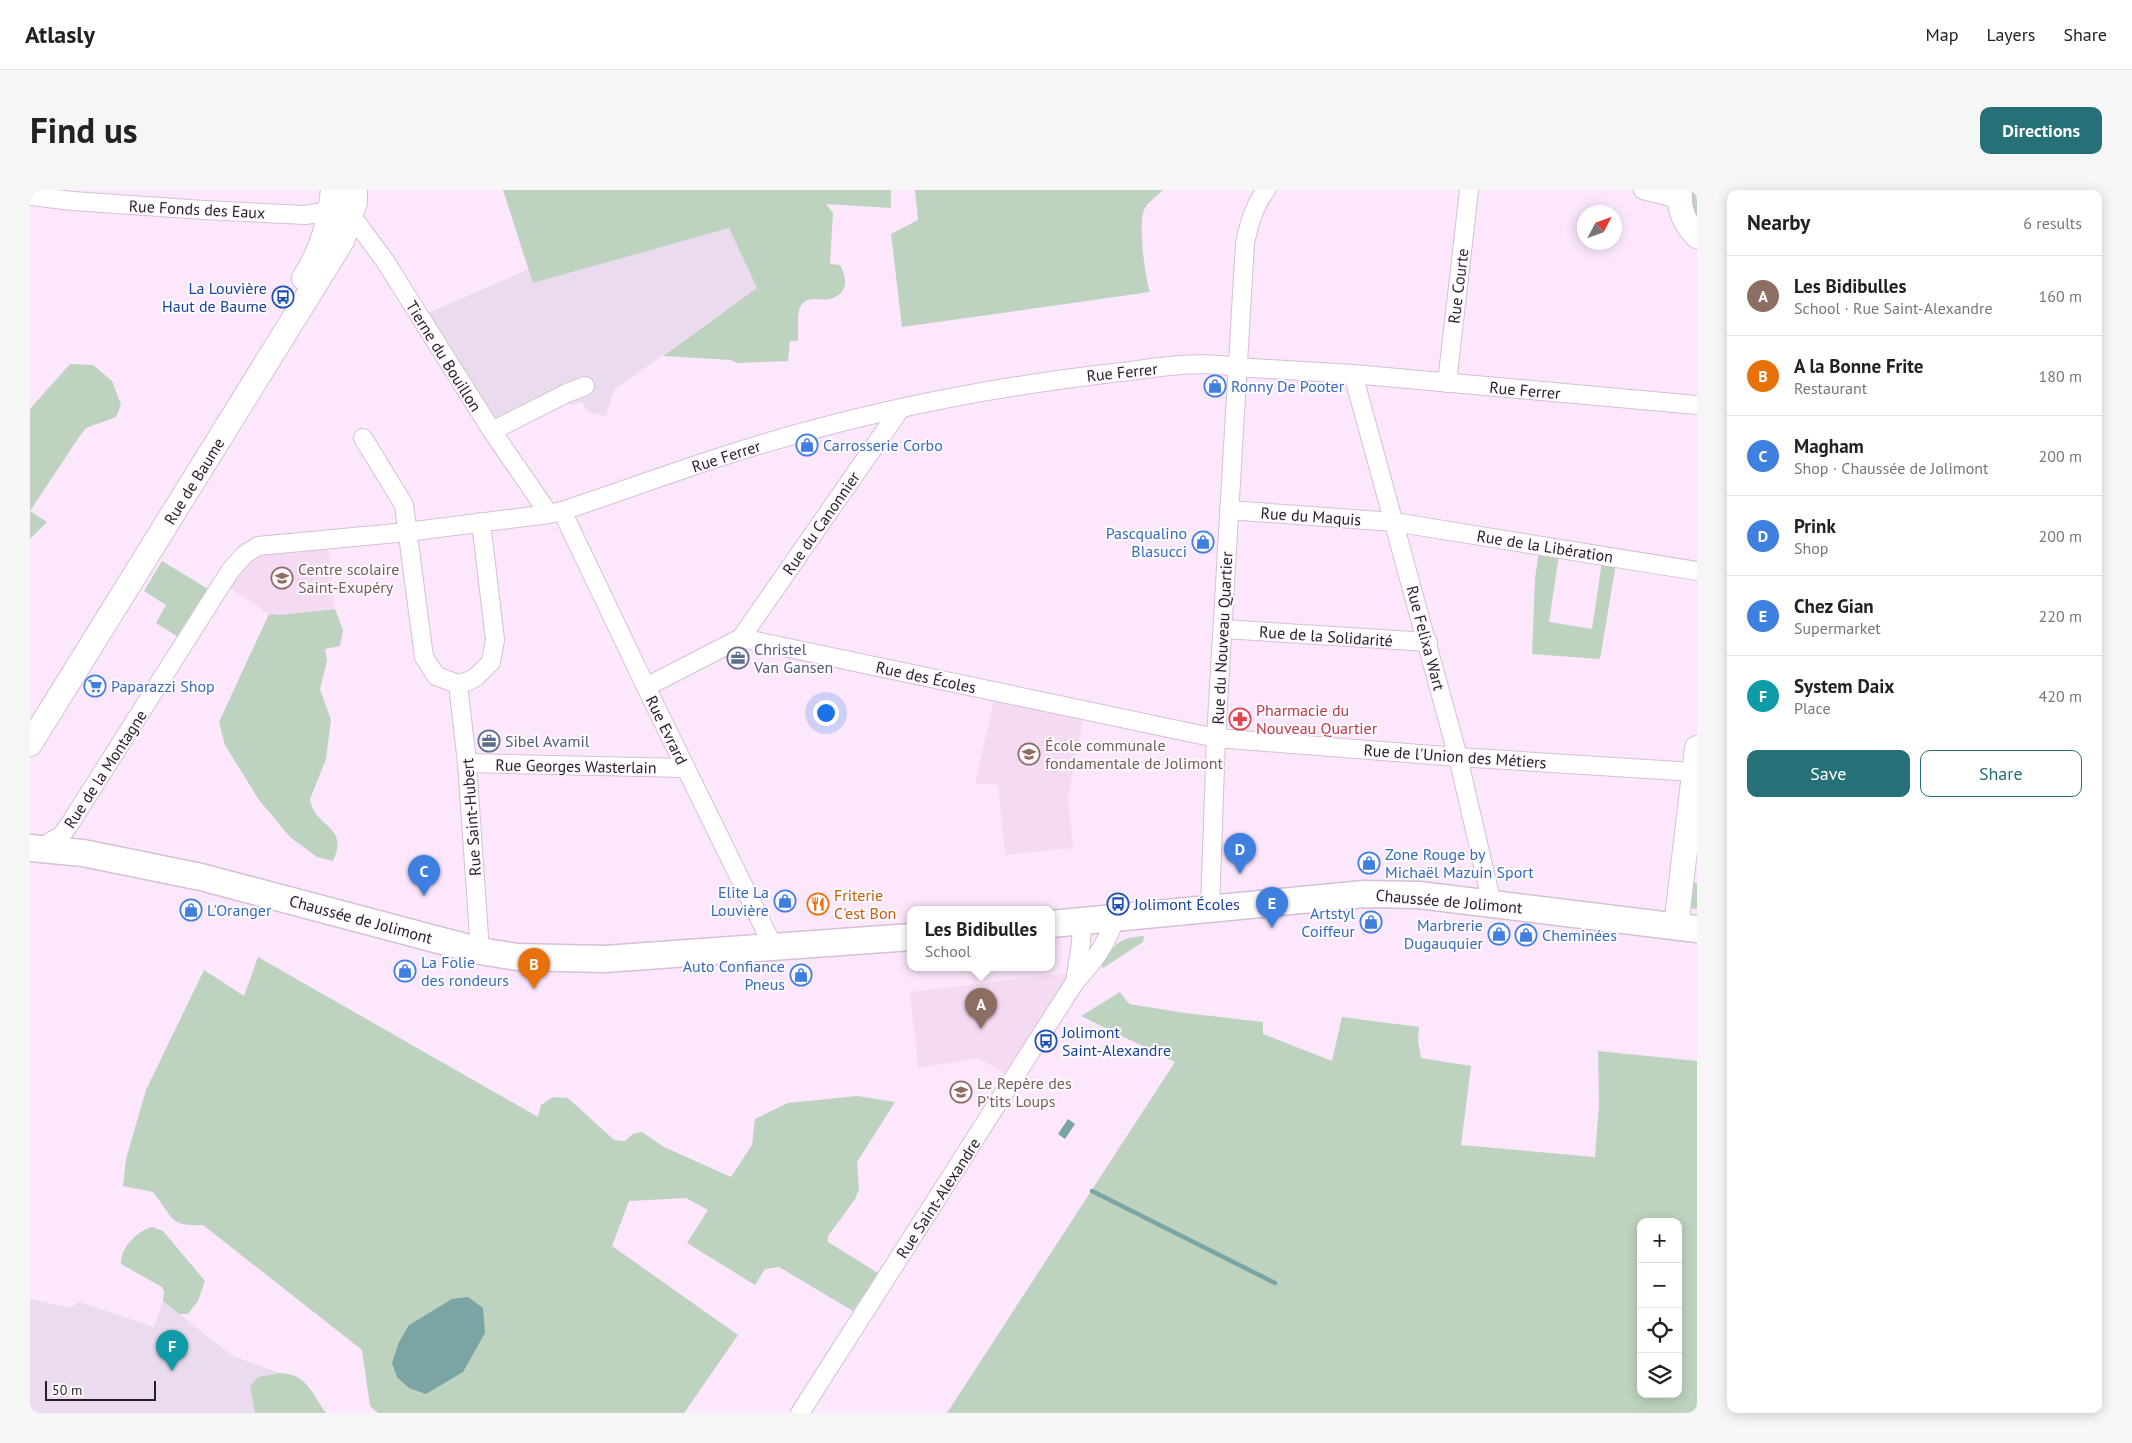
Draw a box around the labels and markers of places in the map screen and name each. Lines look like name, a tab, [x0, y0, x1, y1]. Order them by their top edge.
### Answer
place label: La Louvière Haut de Baume	[162, 278, 267, 316]
bus stop icon: La Louvière Haut de Baume	[271, 285, 295, 309]
shop icon: Ronny De Pooter	[1203, 374, 1227, 398]
place label: Ronny De Pooter	[1231, 376, 1345, 396]
shop icon: Carrosserie Corbo	[795, 433, 819, 457]
place label: Carrosserie Corbo	[823, 435, 943, 455]
place label: Pascqualino Blasucci	[1106, 523, 1187, 561]
shop icon: Pascqualino Blasucci	[1191, 530, 1215, 554]
place label: Centre scolaire Saint-Exupéry	[298, 559, 399, 597]
school or university icon: Centre scolaire Saint-Exupéry	[270, 566, 294, 590]
place label: Christel Van Gansen	[753, 639, 833, 677]
office icon: Christel Van Gansen	[726, 646, 750, 670]
supermarket icon: Paparazzi Shop	[83, 674, 107, 698]
place label: Paparazzi Shop	[111, 676, 215, 696]
place label: Pharmacie du Nouveau Quartier	[1256, 700, 1378, 738]
pharmacy icon: Pharmacie du Nouveau Quartier	[1228, 707, 1252, 731]
office icon: Sibel Avamil	[477, 729, 501, 753]
place label: Sibel Avamil	[505, 731, 590, 751]
place label: École communale fondamentale de Jolimont	[1045, 735, 1224, 773]
school or university icon: École communale fondamentale de Jolimont	[1017, 742, 1041, 766]
pin: D	[1224, 833, 1256, 874]
place label: Zone Rouge by Michaël Mazuin Sport	[1385, 844, 1534, 882]
shop icon: Zone Rouge by Michaël Mazuin Sport	[1357, 851, 1381, 875]
pin: C	[408, 855, 440, 896]
place label: Elite La Louvière	[711, 882, 769, 920]
place label: Friterie C'est Bon	[834, 885, 896, 923]
pin: E	[1256, 887, 1288, 928]
shop icon: Elite La Louvière	[773, 889, 797, 913]
restaurant icon: Friterie C'est Bon	[806, 892, 830, 916]
bus stop icon: Jolimont Écoles	[1106, 892, 1130, 916]
place label: Jolimont Écoles	[1133, 894, 1240, 914]
shop icon: L'Oranger	[179, 898, 203, 922]
place label: L'Oranger	[207, 900, 272, 920]
place label: Artstyl Coiffeur	[1301, 903, 1356, 941]
shop icon: Artstyl Coiffeur	[1359, 910, 1383, 934]
place label: Marbrerie Dugauquier	[1404, 915, 1484, 953]
shop icon: Marbrerie Dugauquier	[1487, 922, 1511, 946]
shop icon: Cheminées	[1514, 923, 1538, 947]
place label: Cheminées	[1542, 925, 1617, 945]
pin: B	[518, 948, 550, 989]
place label: La Folie des rondeurs	[421, 952, 509, 990]
place label: Auto Confiance Pneus	[683, 956, 785, 994]
shop icon: La Folie des rondeurs	[393, 959, 417, 983]
shop icon: Auto Confiance Pneus	[789, 963, 813, 987]
pin: A	[965, 988, 997, 1029]
place label: Jolimont Saint-Alexandre	[1061, 1022, 1171, 1060]
bus stop icon: Jolimont Saint-Alexandre	[1034, 1029, 1058, 1053]
place label: Le Repère des P'tits Loups	[977, 1073, 1072, 1111]
school or university icon: Le Repère des P'tits Loups	[949, 1080, 973, 1104]
pin: F	[156, 1330, 188, 1371]

